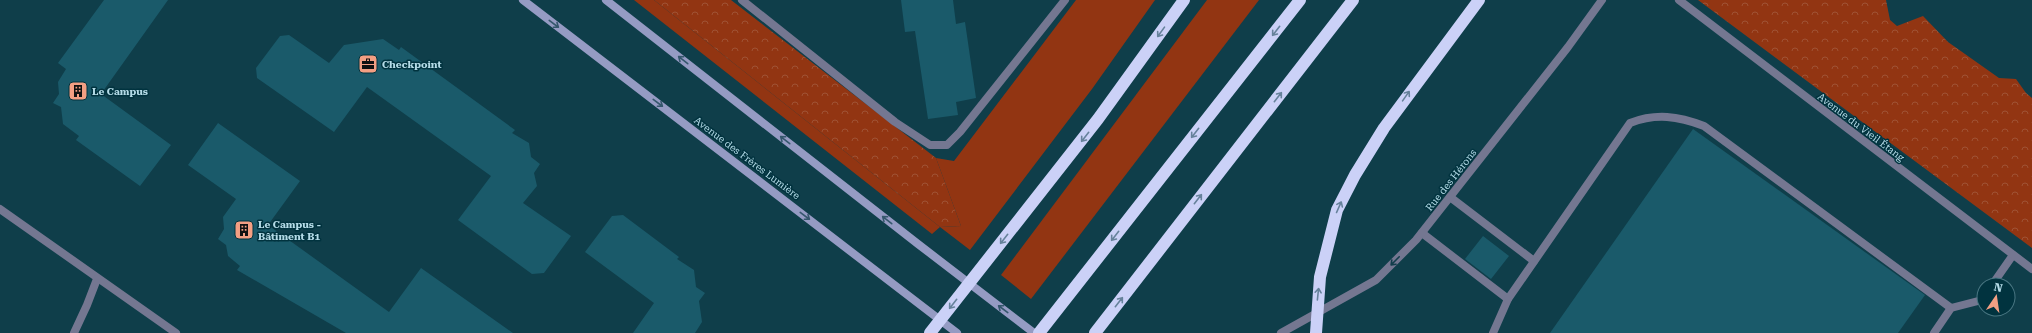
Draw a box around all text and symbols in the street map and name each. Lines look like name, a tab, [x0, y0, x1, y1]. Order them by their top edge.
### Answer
one-way arrow	[549, 19, 560, 28]
one-way arrow	[1271, 25, 1280, 36]
one-way arrow	[1157, 26, 1165, 37]
office icon: Checkpoint	[357, 53, 379, 75]
one-way arrow	[677, 56, 688, 64]
place label: Checkpoint	[382, 59, 442, 70]
building icon: Le Campus	[67, 80, 89, 102]
place label: Le Campus	[92, 86, 148, 97]
one-way arrow	[1274, 91, 1282, 102]
one-way arrow	[1402, 91, 1410, 102]
street label: Avenue du Vieil Étang	[1815, 91, 1907, 163]
one-way arrow	[652, 99, 663, 107]
street label: Avenue des Frères Lumière	[692, 115, 802, 202]
one-way arrow	[1191, 128, 1200, 139]
one-way arrow	[1080, 131, 1089, 142]
one-way arrow	[779, 136, 790, 144]
street label: Rue des Hérons	[1423, 147, 1479, 213]
one-way arrow	[1194, 194, 1203, 205]
one-way arrow	[1336, 202, 1343, 214]
one-way arrow	[800, 212, 811, 220]
one-way arrow	[882, 216, 893, 225]
building icon: Le Campus - Bâtiment B1	[233, 219, 255, 241]
place label: Le Campus - Bâtiment B1	[258, 219, 321, 242]
one-way arrow	[1111, 230, 1120, 241]
one-way arrow	[1000, 233, 1008, 244]
one-way arrow	[1390, 256, 1400, 266]
north arrow	[1976, 277, 2016, 317]
text: N	[1993, 280, 2004, 295]
one-way arrow	[1315, 288, 1322, 301]
one-way arrow	[1114, 297, 1123, 308]
one-way arrow	[949, 298, 957, 309]
one-way arrow	[997, 305, 1008, 314]

